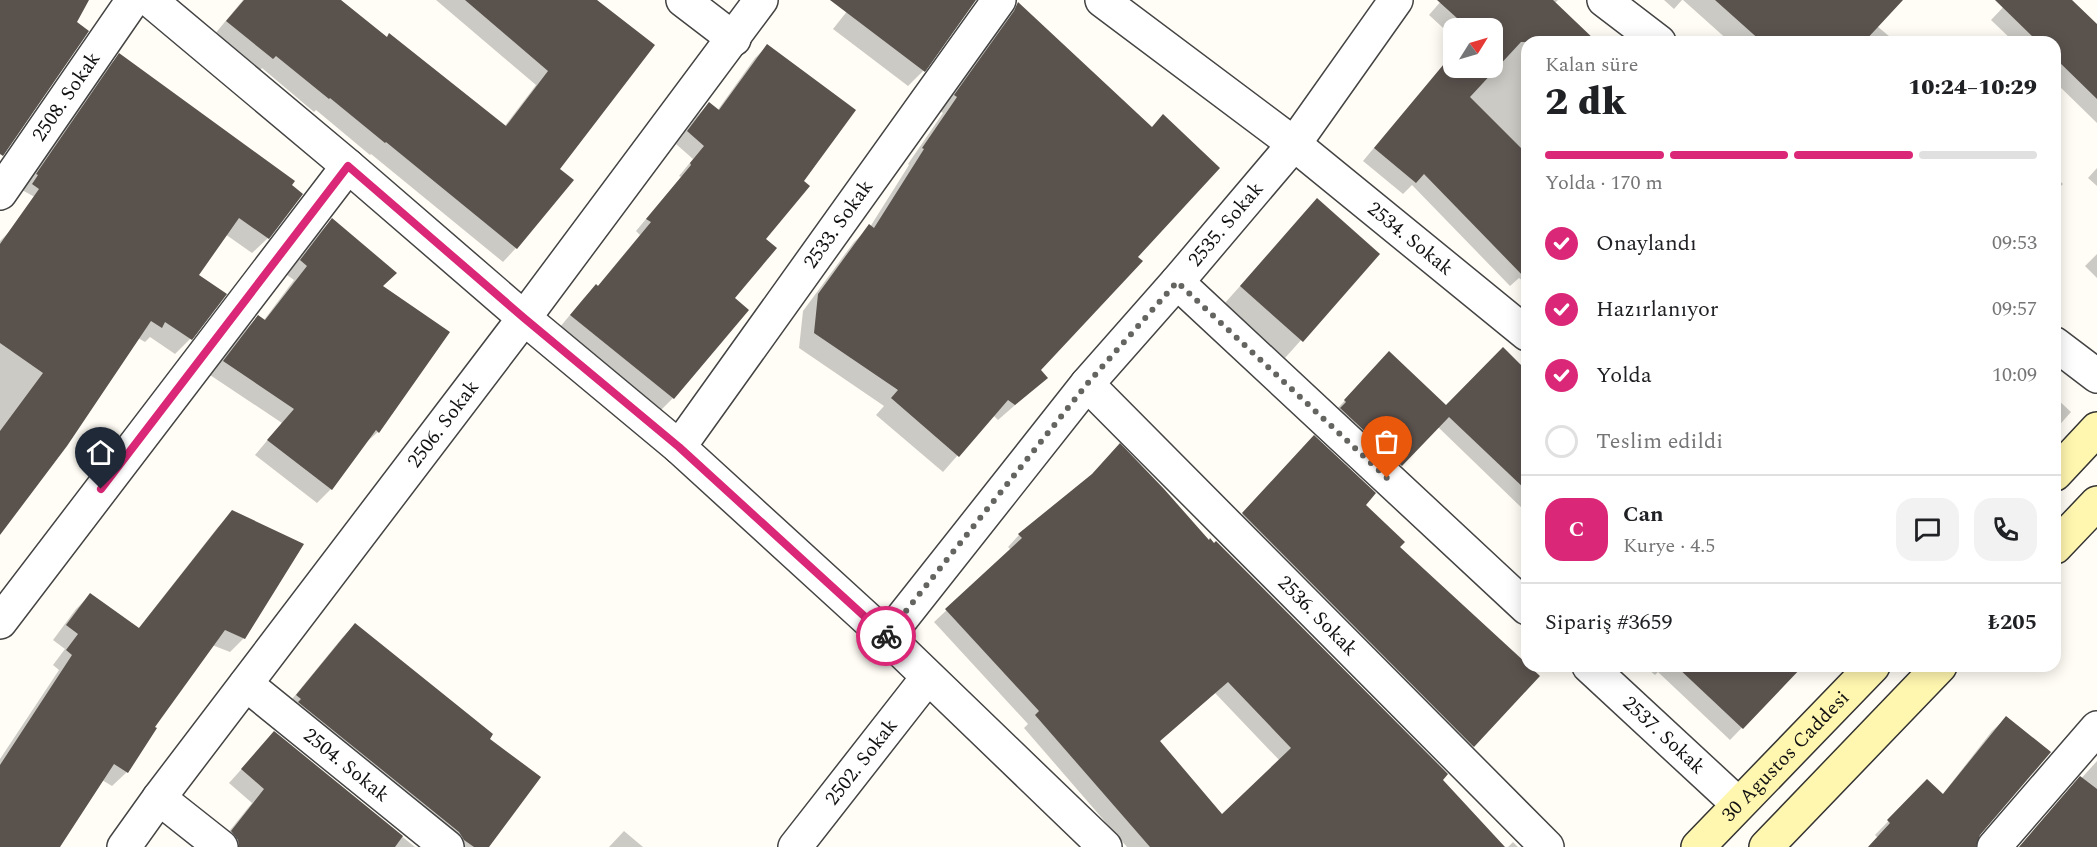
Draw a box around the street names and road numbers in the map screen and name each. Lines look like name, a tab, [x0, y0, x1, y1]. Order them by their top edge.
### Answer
street label: 2508. Sokak	[25, 46, 108, 148]
street label: 2533. Sokak	[796, 173, 881, 275]
street label: 2535. Sokak	[1181, 175, 1271, 274]
street label: 2534. Sokak	[1361, 194, 1460, 283]
street label: 2506. Sokak	[400, 374, 487, 474]
street label: 2536. Sokak	[1270, 569, 1365, 663]
street label: 30 Agustos Caddesi	[1715, 684, 1857, 829]
street label: 2537. Sokak	[1616, 689, 1712, 782]
street label: 2502. Sokak	[818, 712, 905, 812]
street label: 2504. Sokak	[297, 721, 396, 810]

